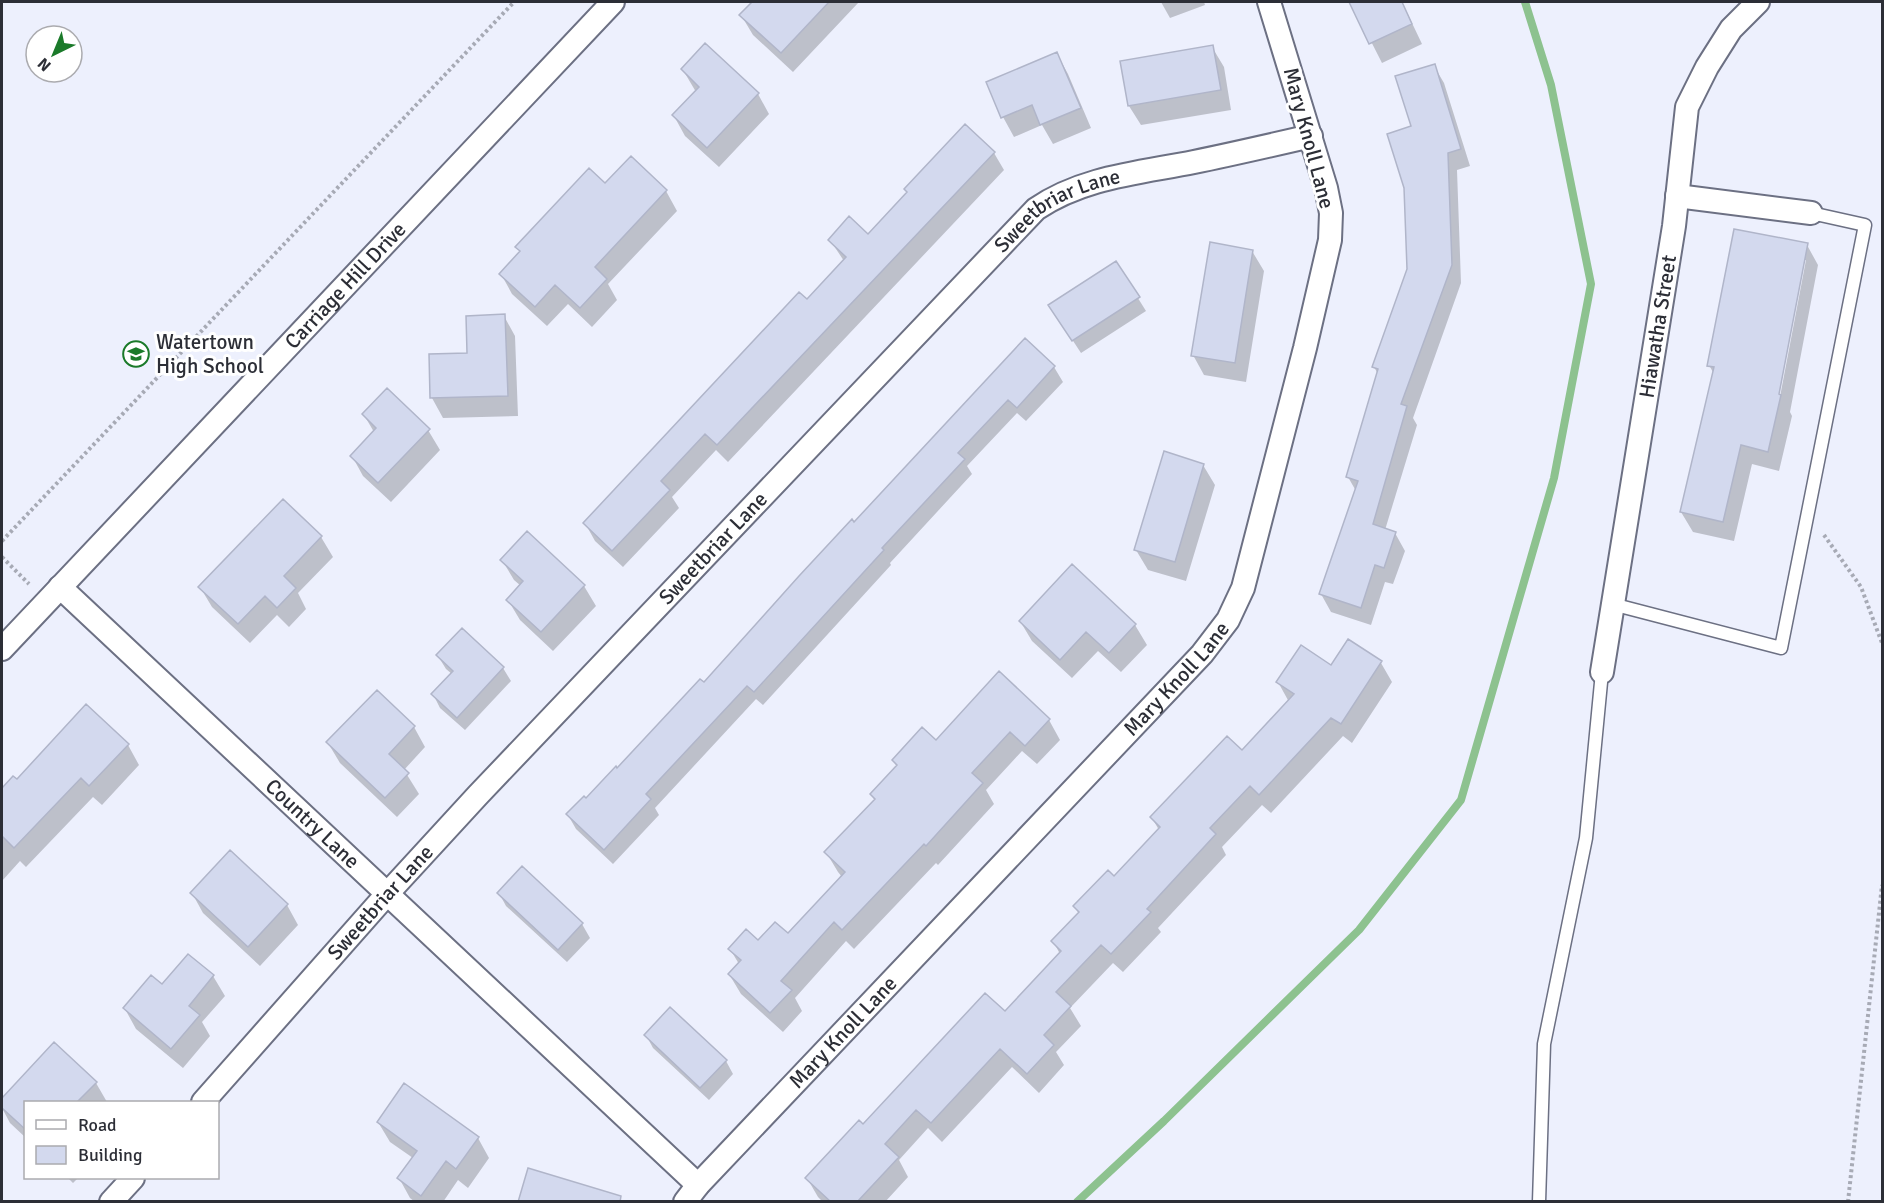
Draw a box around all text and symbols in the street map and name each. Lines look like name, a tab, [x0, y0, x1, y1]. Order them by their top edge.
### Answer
north arrow	[24, 24, 84, 84]
text: N	[34, 53, 55, 75]
street label: Mary Knoll Lane	[1278, 64, 1340, 212]
street label: Sweetbriar Lane	[988, 163, 1123, 258]
street label: Carriage Hill Drive	[279, 217, 411, 354]
street label: Hiawatha Street	[1633, 253, 1682, 400]
place label: Watertown High School	[156, 329, 264, 379]
school or university icon: Watertown High School	[121, 339, 151, 369]
street label: Sweetbriar Lane	[653, 486, 773, 610]
street label: Mary Knoll Lane	[1118, 617, 1235, 741]
street label: Country Lane	[260, 773, 365, 874]
street label: Sweetbriar Lane	[322, 839, 439, 965]
street label: Mary Knoll Lane	[783, 971, 902, 1094]
legend	[24, 1101, 219, 1179]
text: Road	[78, 1114, 117, 1136]
text: Building	[78, 1144, 142, 1166]

